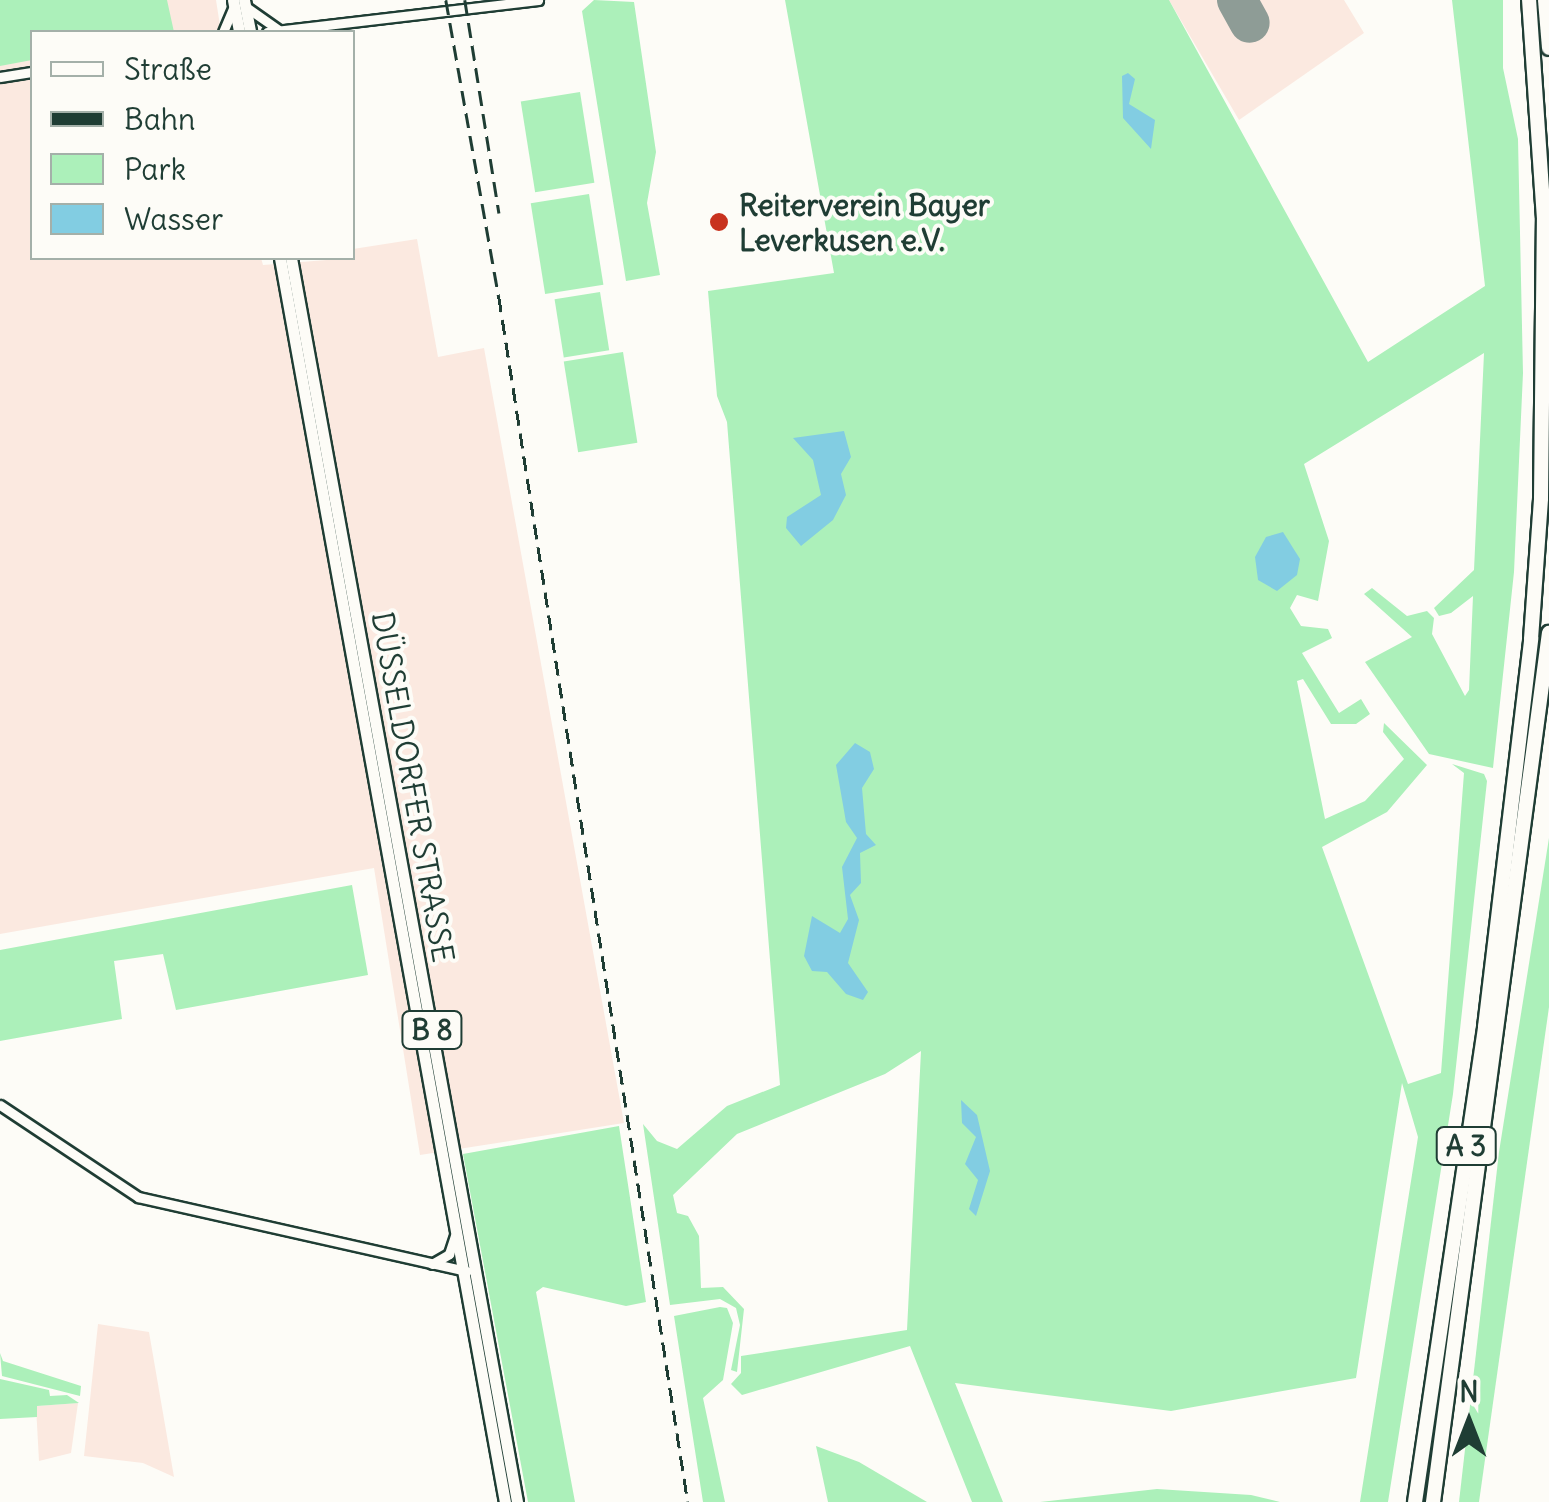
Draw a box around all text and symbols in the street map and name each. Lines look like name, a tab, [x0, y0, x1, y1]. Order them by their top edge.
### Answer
legend	[30, 30, 355, 260]
text: Straße	[124, 50, 212, 88]
text: Bahn	[124, 100, 195, 138]
text: Park	[124, 150, 186, 188]
place label: Reiterverein Bayer Leverkusen e.V.	[739, 187, 990, 258]
text: Wasser	[124, 200, 223, 238]
marker: Reiterverein Bayer Leverkusen e.V.	[708, 211, 730, 233]
street label: DÜSSELDORFER STRASSE	[364, 609, 462, 965]
road number: B 8	[400, 1007, 464, 1053]
road number: A 3	[1434, 1123, 1498, 1169]
north arrow	[1419, 1372, 1519, 1472]
text: N	[1459, 1374, 1479, 1410]

